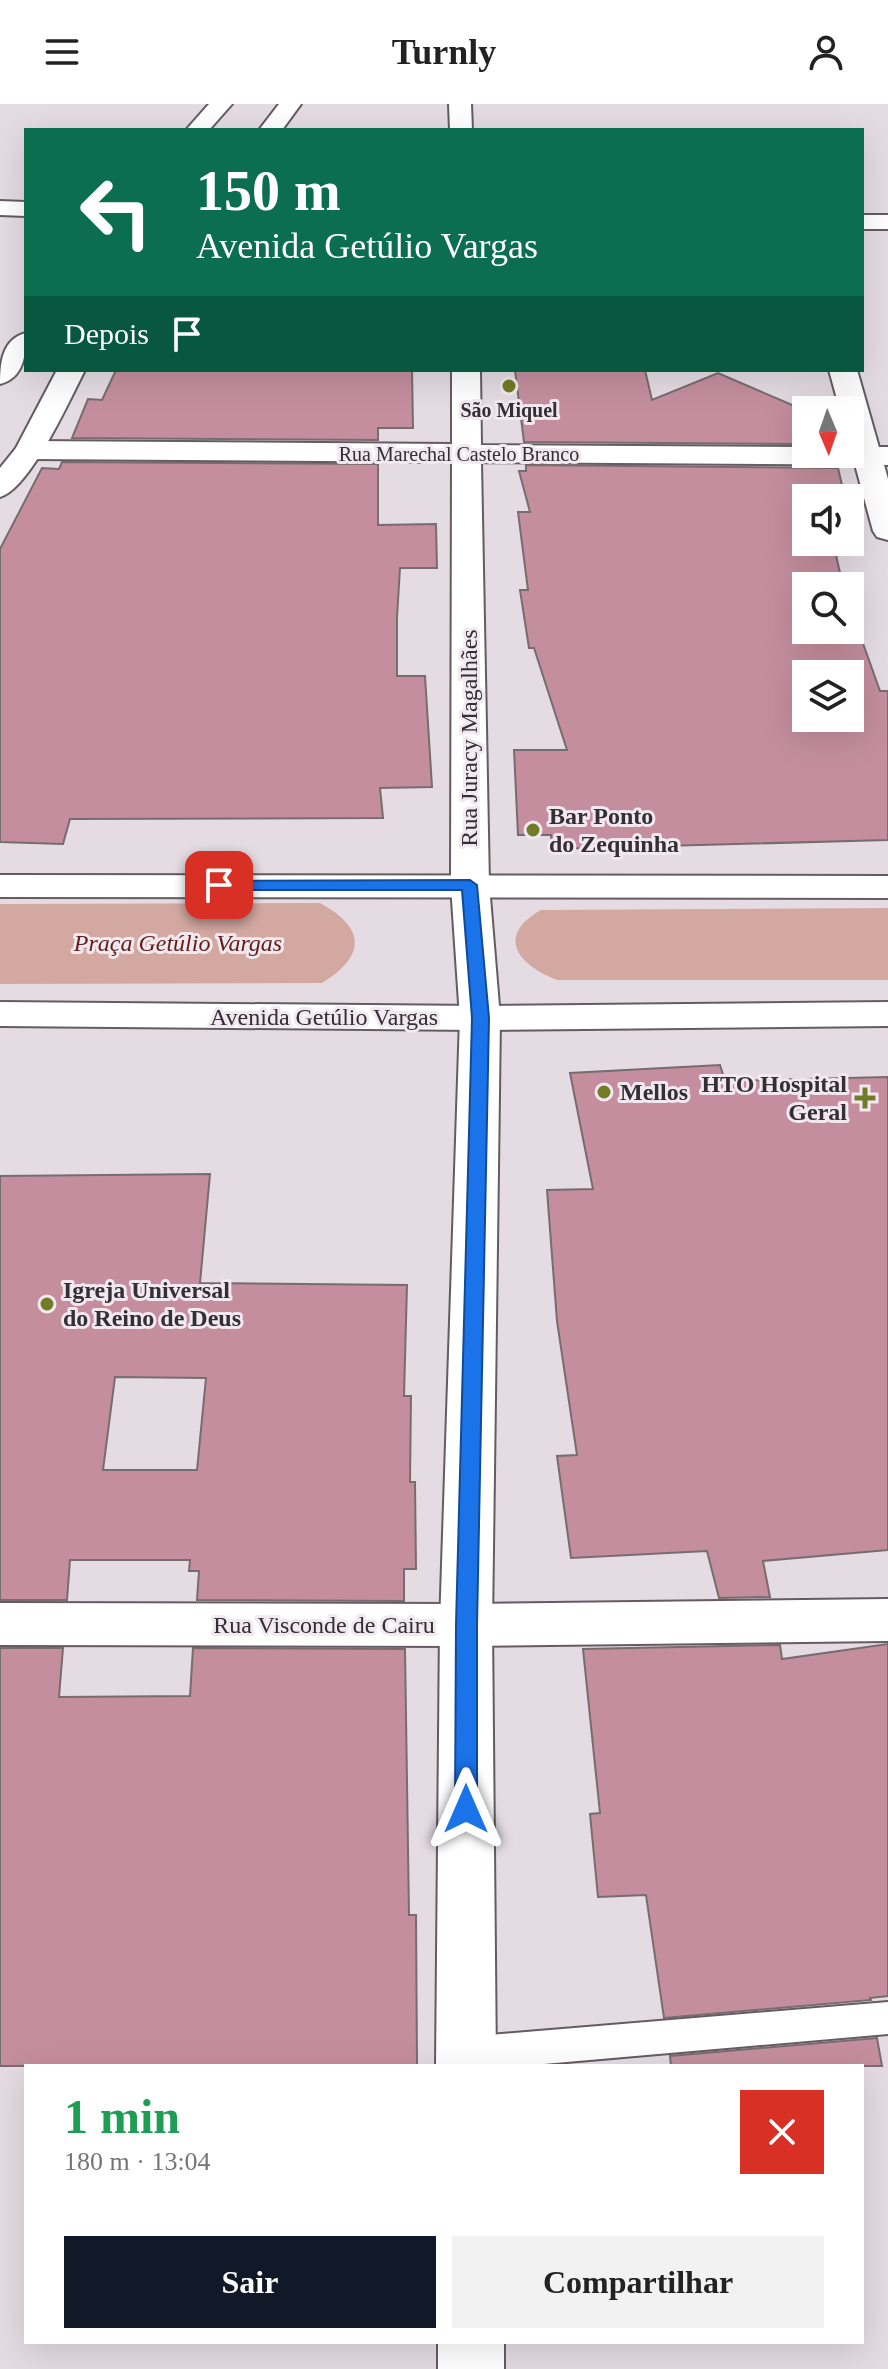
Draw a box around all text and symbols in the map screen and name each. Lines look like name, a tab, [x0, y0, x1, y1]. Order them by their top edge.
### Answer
icon: menu	[40, 30, 84, 74]
icon: person	[804, 30, 848, 74]
text: Turnly	[392, 32, 496, 72]
icon: left	[64, 160, 168, 264]
text: 150 m	[196, 160, 341, 222]
text: Avenida Getúlio Vargas	[196, 226, 538, 266]
icon: arrive	[165, 312, 209, 356]
text: Depois	[64, 317, 149, 350]
marker: São Miquel	[500, 377, 518, 395]
north arrow	[792, 396, 864, 468]
map controls	[792, 396, 864, 732]
place label: São Miquel	[460, 399, 558, 422]
street label: Rua Marechal Castelo Branco	[339, 443, 579, 465]
button: sound	[792, 484, 864, 556]
button: search	[792, 572, 864, 644]
street label: Rua Juracy Magalhães	[456, 629, 482, 847]
button: layers	[792, 660, 864, 732]
place label: Bar Ponto do Zequinha	[549, 803, 679, 857]
marker: Bar Ponto do Zequinha	[524, 821, 542, 839]
pin	[185, 851, 253, 919]
icon: arrive	[197, 863, 241, 907]
park label: Praça Getúlio Vargas	[73, 930, 282, 956]
street label: Avenida Getúlio Vargas	[210, 1004, 438, 1030]
place label: HTO Hospital Geral	[701, 1071, 847, 1125]
place label: Mellos	[620, 1079, 688, 1105]
marker: Mellos	[595, 1083, 613, 1101]
marker: HTO Hospital Geral	[854, 1087, 876, 1109]
place label: Igreja Universal do Reino de Deus	[63, 1277, 241, 1331]
marker: Igreja Universal do Reino de Deus	[38, 1295, 56, 1313]
street label: Rua Visconde de Cairu	[213, 1612, 435, 1638]
position arrow	[424, 1767, 508, 1851]
text: 1 min	[64, 2090, 180, 2143]
button: close	[740, 2090, 824, 2174]
text: 180 m · 13:04	[64, 2147, 211, 2176]
button: Sair	[64, 2236, 436, 2328]
button: Compartilhar	[452, 2236, 824, 2328]

